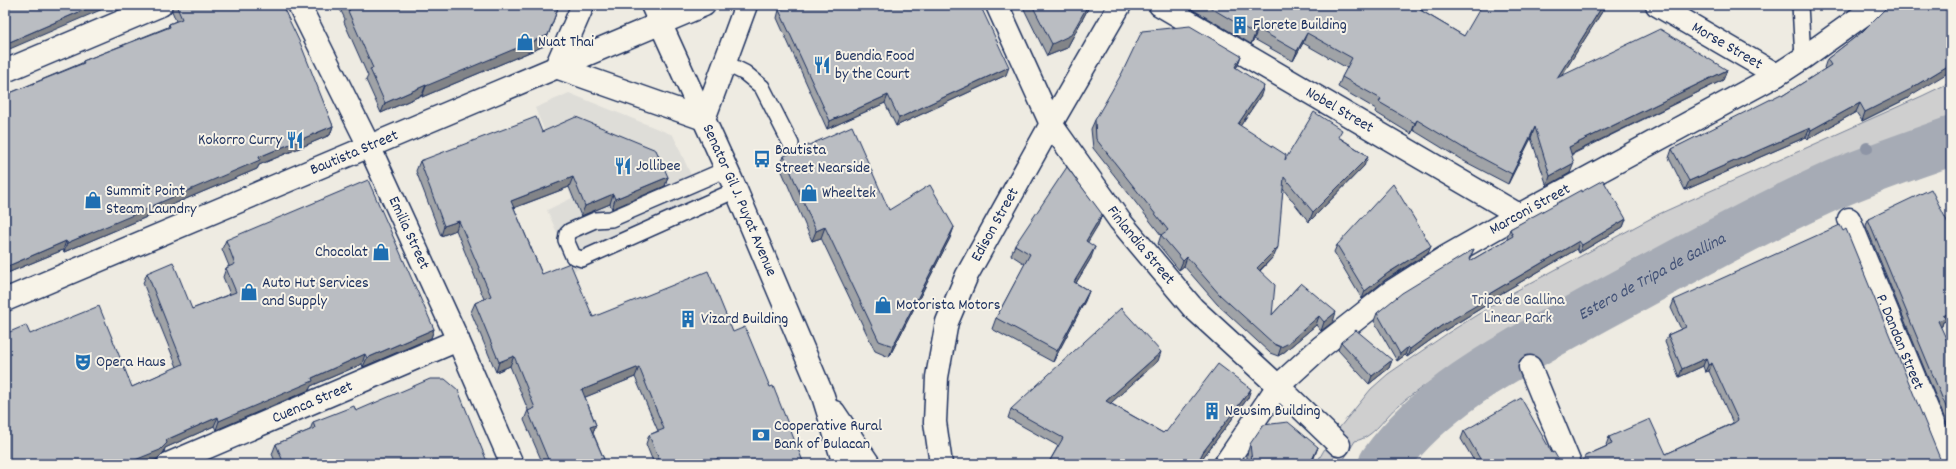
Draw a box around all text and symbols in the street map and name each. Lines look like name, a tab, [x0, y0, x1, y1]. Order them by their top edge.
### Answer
place label: Florete Building	[1253, 14, 1347, 37]
building icon: Florete Building	[1230, 15, 1250, 35]
street label: Morse Street	[1687, 16, 1767, 76]
place label: Nuat Thai	[538, 31, 594, 54]
shop icon: Nuat Thai	[515, 32, 535, 52]
place label: Buendia Food by the Court	[835, 45, 914, 86]
restaurant icon: Buendia Food by the Court	[812, 55, 832, 75]
street label: Nobel Street	[1301, 81, 1378, 139]
street label: Senator Gil J. Puyat Avenue	[696, 120, 783, 280]
street label: Bautista Street	[307, 124, 402, 181]
place label: Kokorro Curry	[198, 129, 283, 152]
restaurant icon: Kokorro Curry	[285, 130, 305, 150]
place label: Bautista Street Nearside	[775, 139, 870, 180]
bus stop icon: Bautista Street Nearside	[752, 149, 772, 169]
place label: Jollibee	[636, 155, 681, 178]
restaurant icon: Jollibee	[613, 156, 633, 176]
street label: Marconi Street	[1485, 178, 1575, 241]
place label: Summit Point Steam Laundry	[106, 180, 197, 221]
place label: Wheeltek	[822, 182, 876, 205]
shop icon: Wheeltek	[799, 183, 819, 203]
street label: Edison Street	[965, 183, 1025, 266]
shop icon: Summit Point Steam Laundry	[83, 190, 103, 210]
street label: Emilia Street	[382, 193, 436, 273]
street label: Finlandia Street	[1101, 201, 1181, 290]
water label: Estero de Tripa de Gallina	[1574, 228, 1731, 328]
place label: Chocolat	[315, 241, 368, 264]
shop icon: Chocolat	[371, 242, 391, 262]
place label: Auto Hut Services and Supply	[262, 272, 369, 313]
shop icon: Auto Hut Services and Supply	[239, 282, 259, 302]
park label: Tripa de Gallina Linear Park	[1471, 289, 1565, 330]
street label: P. Dandan Street	[1870, 291, 1930, 393]
place label: Motorista Motors	[896, 294, 1001, 317]
shop icon: Motorista Motors	[873, 295, 893, 315]
place label: Vizard Building	[701, 308, 788, 331]
building icon: Vizard Building	[678, 309, 698, 329]
place label: Opera Haus	[96, 351, 166, 374]
theatre icon: Opera Haus	[73, 352, 93, 372]
street label: Cuenca Street	[268, 375, 356, 430]
place label: Newsim Building	[1225, 400, 1321, 423]
building icon: Newsim Building	[1202, 401, 1222, 421]
place label: Cooperative Rural Bank of Bulacan	[774, 415, 882, 456]
bank icon: Cooperative Rural Bank of Bulacan	[751, 425, 771, 445]

